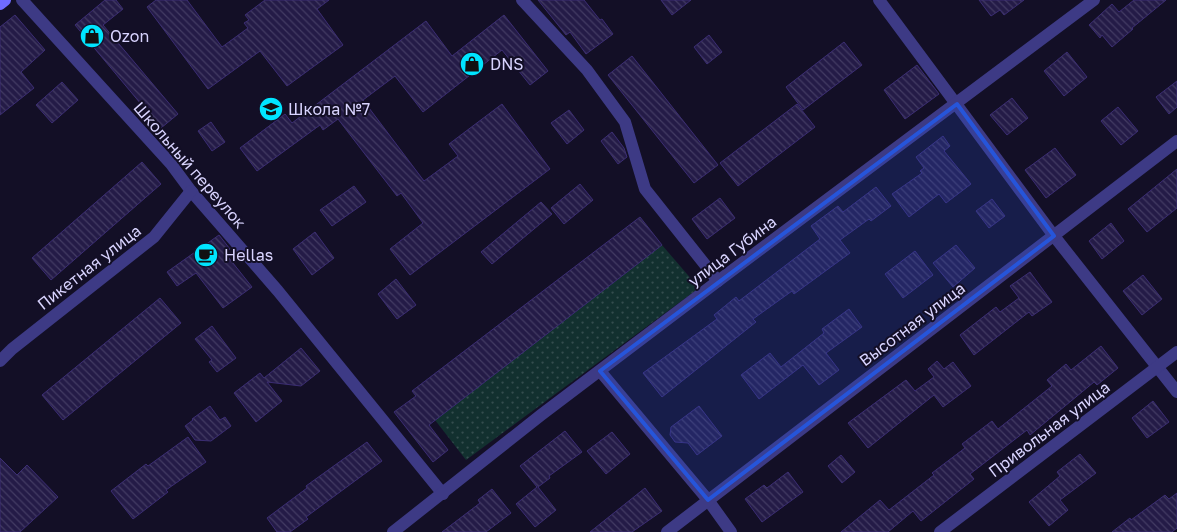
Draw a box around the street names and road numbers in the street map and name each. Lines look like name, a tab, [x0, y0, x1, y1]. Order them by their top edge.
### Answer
street label: Школьный переулок	[130, 98, 250, 232]
street label: улица Губина	[684, 211, 780, 291]
street label: Пикетная улица	[33, 220, 145, 314]
street label: Высотная улица	[855, 278, 969, 370]
street label: Привольная улица	[984, 377, 1114, 481]

